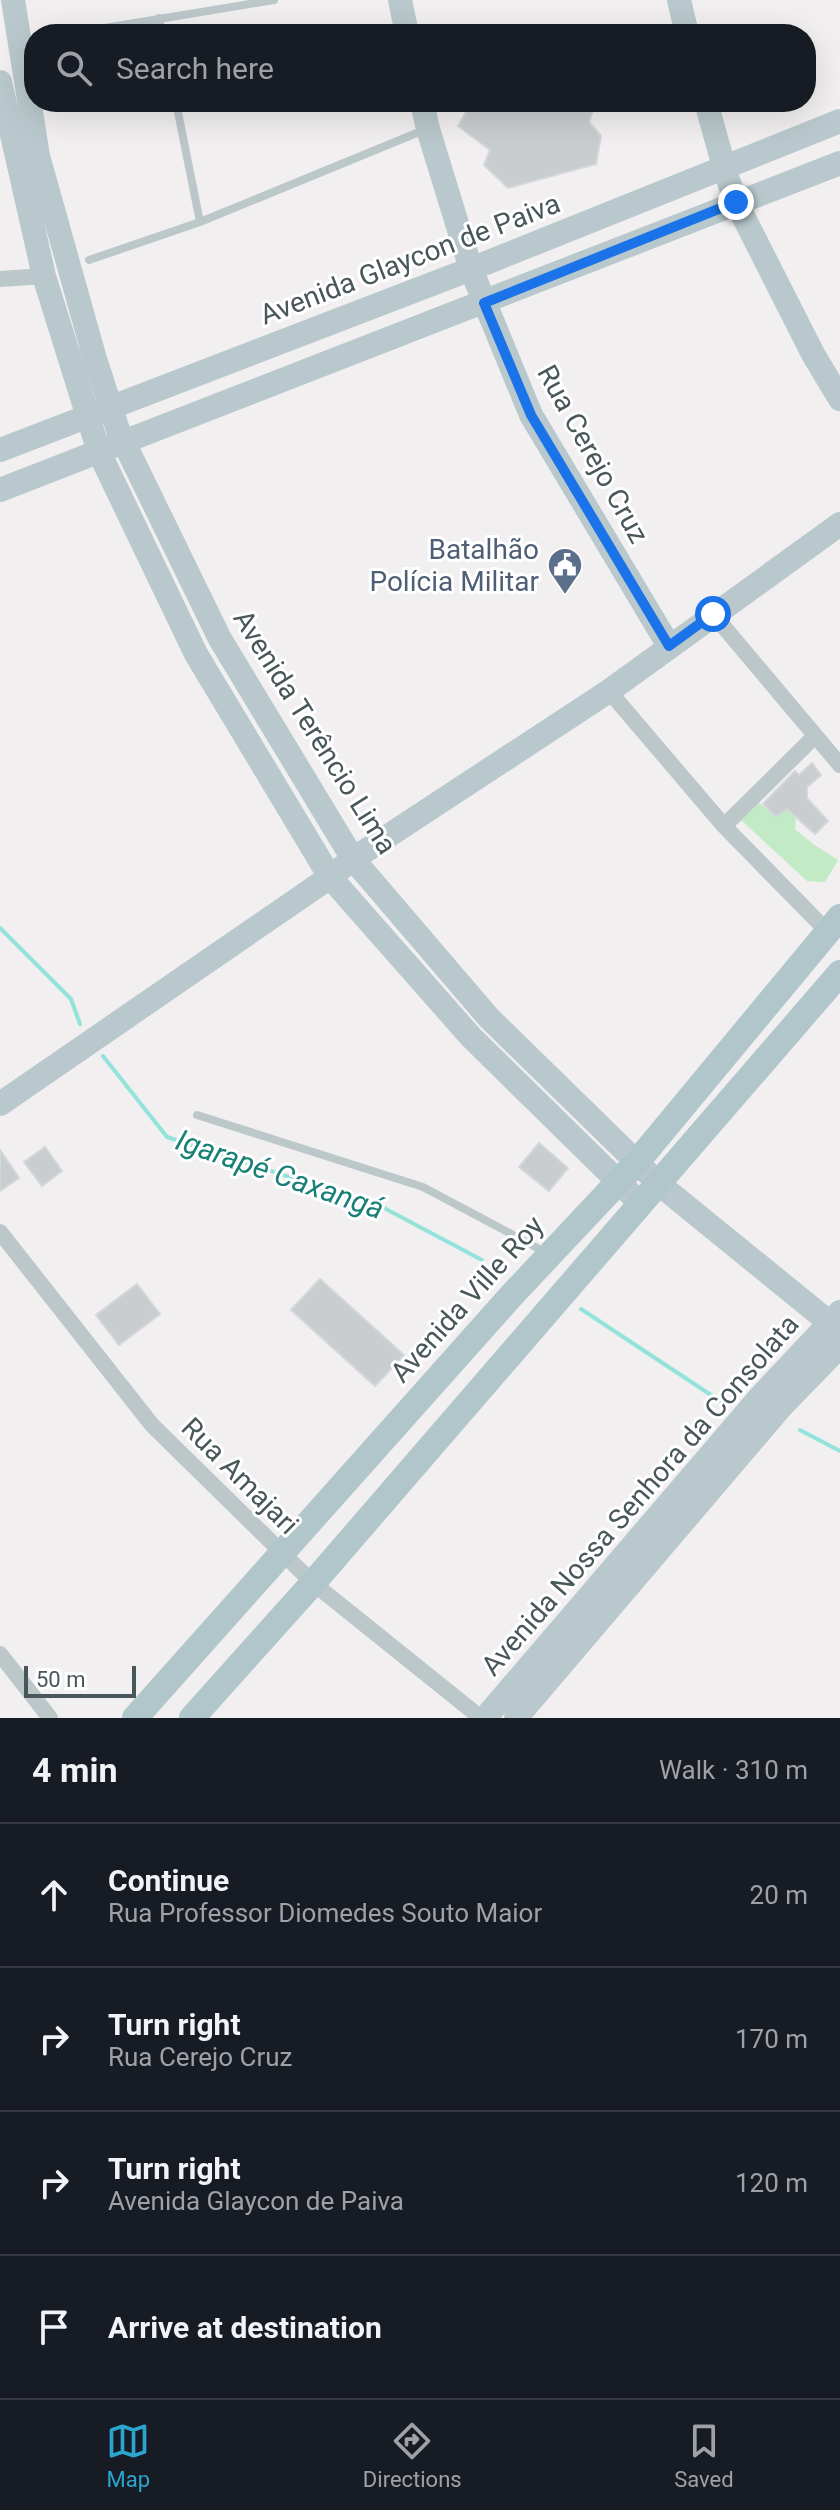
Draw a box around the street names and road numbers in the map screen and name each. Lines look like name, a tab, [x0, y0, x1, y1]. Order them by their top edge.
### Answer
street label: Avenida Glaycon de Paiva	[255, 186, 565, 332]
street label: Rua Cerejo Cruz	[530, 359, 656, 549]
street label: Avenida Terêncio Lima	[226, 604, 404, 860]
street label: Avenida Ville Roy	[384, 1209, 550, 1389]
street label: Avenida Nossa Senhora da Consolata	[474, 1308, 806, 1682]
street label: Rua Amajari	[175, 1411, 305, 1541]

